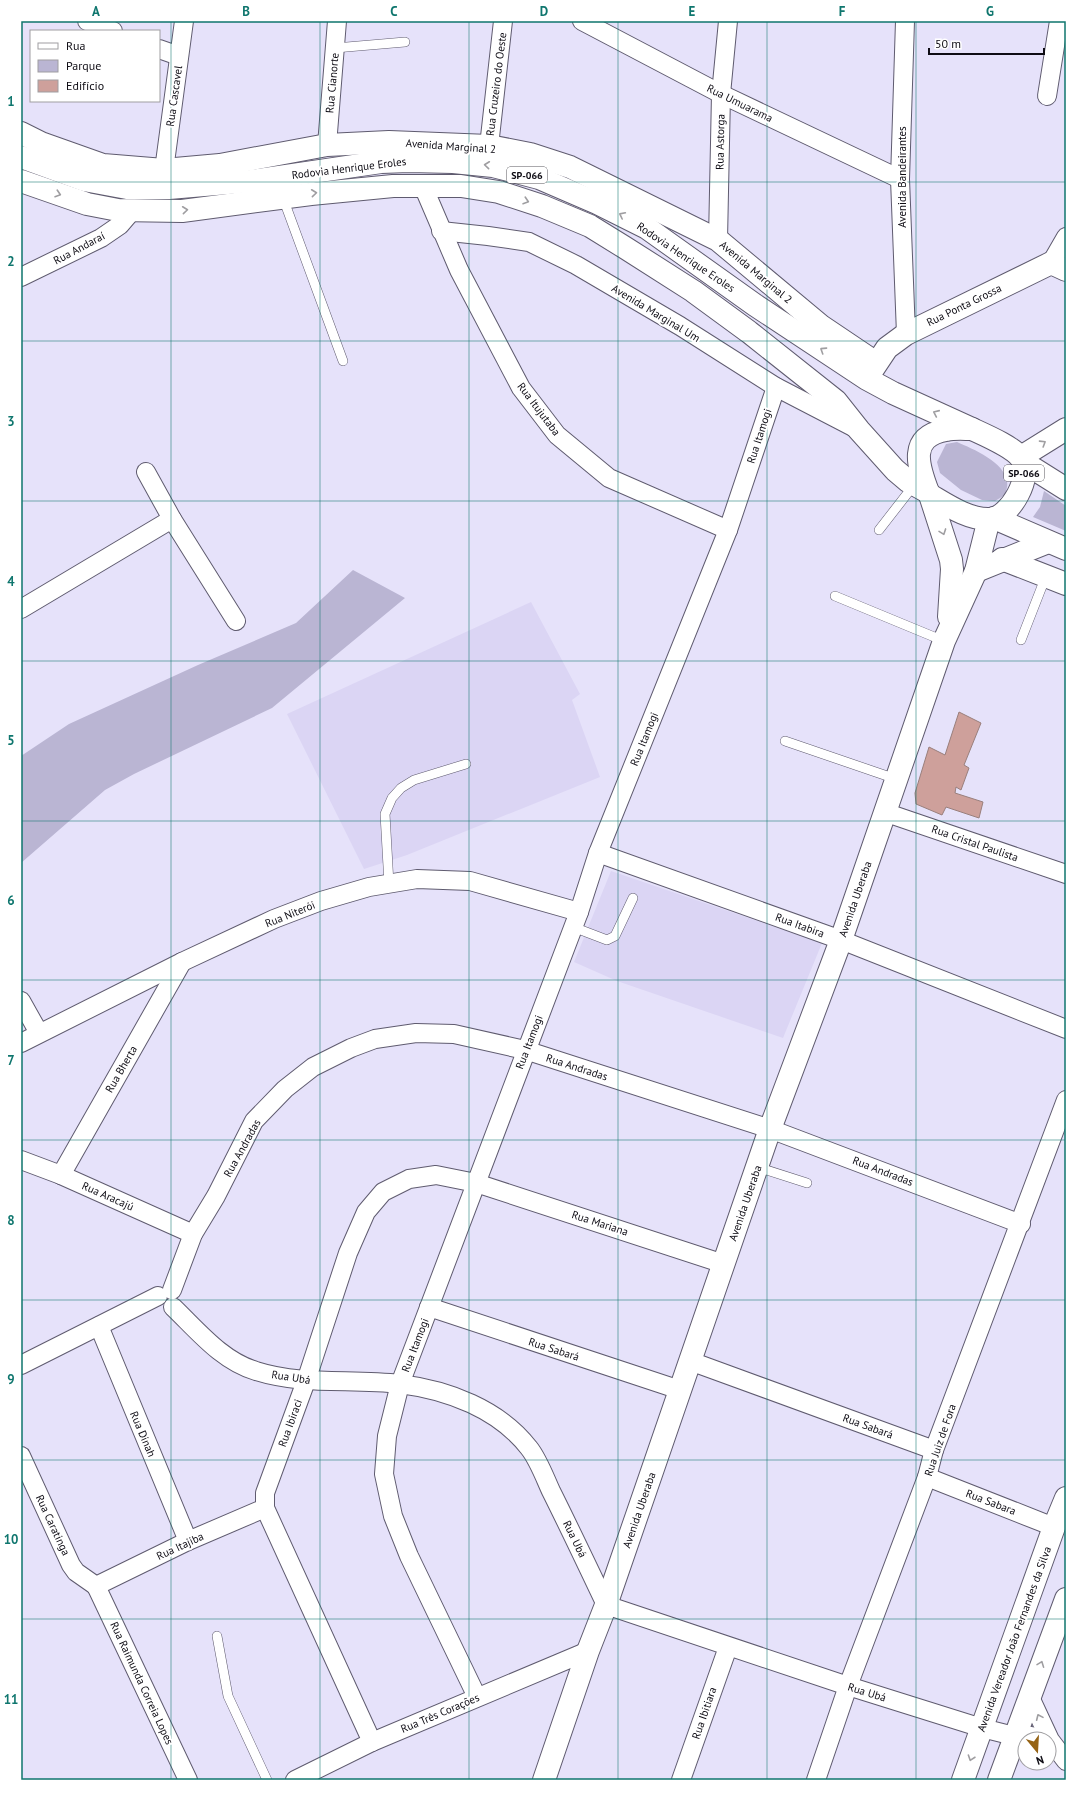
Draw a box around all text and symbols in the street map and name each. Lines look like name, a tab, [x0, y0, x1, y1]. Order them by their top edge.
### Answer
text: A	[92, 3, 100, 20]
text: B	[242, 3, 250, 20]
text: C	[390, 3, 398, 20]
text: D	[540, 3, 548, 20]
text: E	[689, 3, 696, 20]
text: F	[839, 3, 846, 20]
text: G	[986, 3, 994, 20]
legend	[30, 30, 160, 102]
scale bar	[929, 30, 1044, 56]
street label: Rua Cruzeiro do Oeste	[483, 31, 509, 136]
text: 50 m	[935, 36, 961, 51]
text: Rua	[66, 38, 85, 53]
street label: Rua Cianorte	[322, 52, 342, 114]
text: Parque	[66, 58, 101, 73]
street label: Rua Cascavel	[163, 64, 185, 127]
text: Edifício	[66, 78, 104, 93]
street label: Rua Umuarama	[705, 81, 775, 125]
text: 1	[7, 93, 15, 110]
street label: Rua Astorga	[713, 114, 727, 170]
street label: Avenida Bandeirantes	[895, 126, 909, 228]
street label: Avenida Marginal 2	[405, 136, 497, 156]
street label: Rodovia Henrique Eroles	[291, 154, 407, 182]
one-way arrow	[484, 161, 491, 170]
road number: SP-066	[507, 167, 547, 183]
one-way arrow	[311, 189, 317, 198]
one-way arrow	[54, 190, 61, 198]
one-way arrow	[523, 196, 530, 205]
one-way arrow	[182, 206, 189, 215]
one-way arrow	[619, 212, 626, 220]
street label: Rodovia Henrique Eroles	[634, 219, 738, 295]
street label: Rua Andaraí	[51, 229, 107, 267]
street label: Avenida Marginal 2	[717, 238, 795, 306]
text: 2	[7, 253, 15, 270]
street label: Avenida Marginal Um	[609, 281, 703, 345]
street label: Rua Ponta Grossa	[924, 281, 1004, 329]
one-way arrow	[820, 347, 827, 355]
street label: Rua Itujutaba	[514, 380, 564, 438]
street label: Rua Itamogi	[744, 407, 774, 465]
one-way arrow	[933, 409, 940, 417]
text: 3	[7, 413, 15, 430]
one-way arrow	[1039, 441, 1046, 448]
road number: SP-066	[1004, 465, 1044, 481]
one-way arrow	[938, 529, 946, 536]
text: 4	[7, 573, 15, 590]
street label: Rua Itamogi	[627, 710, 661, 768]
text: 5	[7, 732, 15, 749]
street label: Rua Cristal Paulista	[930, 822, 1020, 864]
street label: Avenida Uberaba	[835, 859, 875, 939]
text: 6	[7, 892, 15, 909]
street label: Rua Niterói	[263, 898, 317, 930]
street label: Rua Itabira	[774, 910, 826, 940]
street label: Rua Itamogi	[512, 1013, 546, 1071]
street label: Rua Bherta	[102, 1043, 140, 1095]
street label: Rua Andradas	[544, 1050, 610, 1084]
text: 7	[7, 1052, 15, 1069]
street label: Rua Andradas	[220, 1116, 264, 1179]
street label: Rua Andradas	[851, 1153, 916, 1189]
street label: Avenida Uberaba	[725, 1163, 765, 1243]
street label: Rua Aracajú	[80, 1178, 136, 1214]
street label: Rua Mariana	[570, 1207, 630, 1239]
text: 8	[7, 1212, 15, 1229]
street label: Rua Itamogi	[398, 1316, 432, 1374]
street label: Rua Sabará	[527, 1334, 581, 1364]
street label: Rua Ubá	[270, 1367, 312, 1387]
text: 9	[7, 1371, 15, 1388]
street label: Rua Ibiraci	[275, 1397, 305, 1449]
street label: Rua Juiz de Fora	[921, 1402, 959, 1478]
street label: Rua Dinah	[127, 1409, 159, 1459]
street label: Rua Sabará	[841, 1410, 895, 1442]
street label: Avenida Uberaba	[619, 1470, 659, 1550]
street label: Rua Sabara	[964, 1486, 1018, 1518]
street label: Rua Caratinga	[33, 1492, 73, 1558]
street label: Rua Ubá	[560, 1518, 590, 1560]
street label: Rua Itajiba	[154, 1529, 206, 1563]
text: 10	[4, 1531, 18, 1548]
street label: Avenida Vereador João Fernandes da Silva	[974, 1544, 1054, 1734]
street label: Rua Raimunda Correia Lopes	[107, 1619, 177, 1747]
one-way arrow	[1036, 1661, 1044, 1668]
street label: Rua Ubá	[846, 1680, 888, 1704]
street label: Rua Ibitiara	[689, 1685, 719, 1741]
street label: Rua Três Corações	[399, 1690, 482, 1736]
text: 11	[4, 1691, 18, 1708]
one-way arrow	[1036, 1714, 1044, 1721]
north arrow	[1017, 1731, 1057, 1771]
text: N	[1034, 1753, 1046, 1768]
one-way arrow	[967, 1754, 976, 1761]

